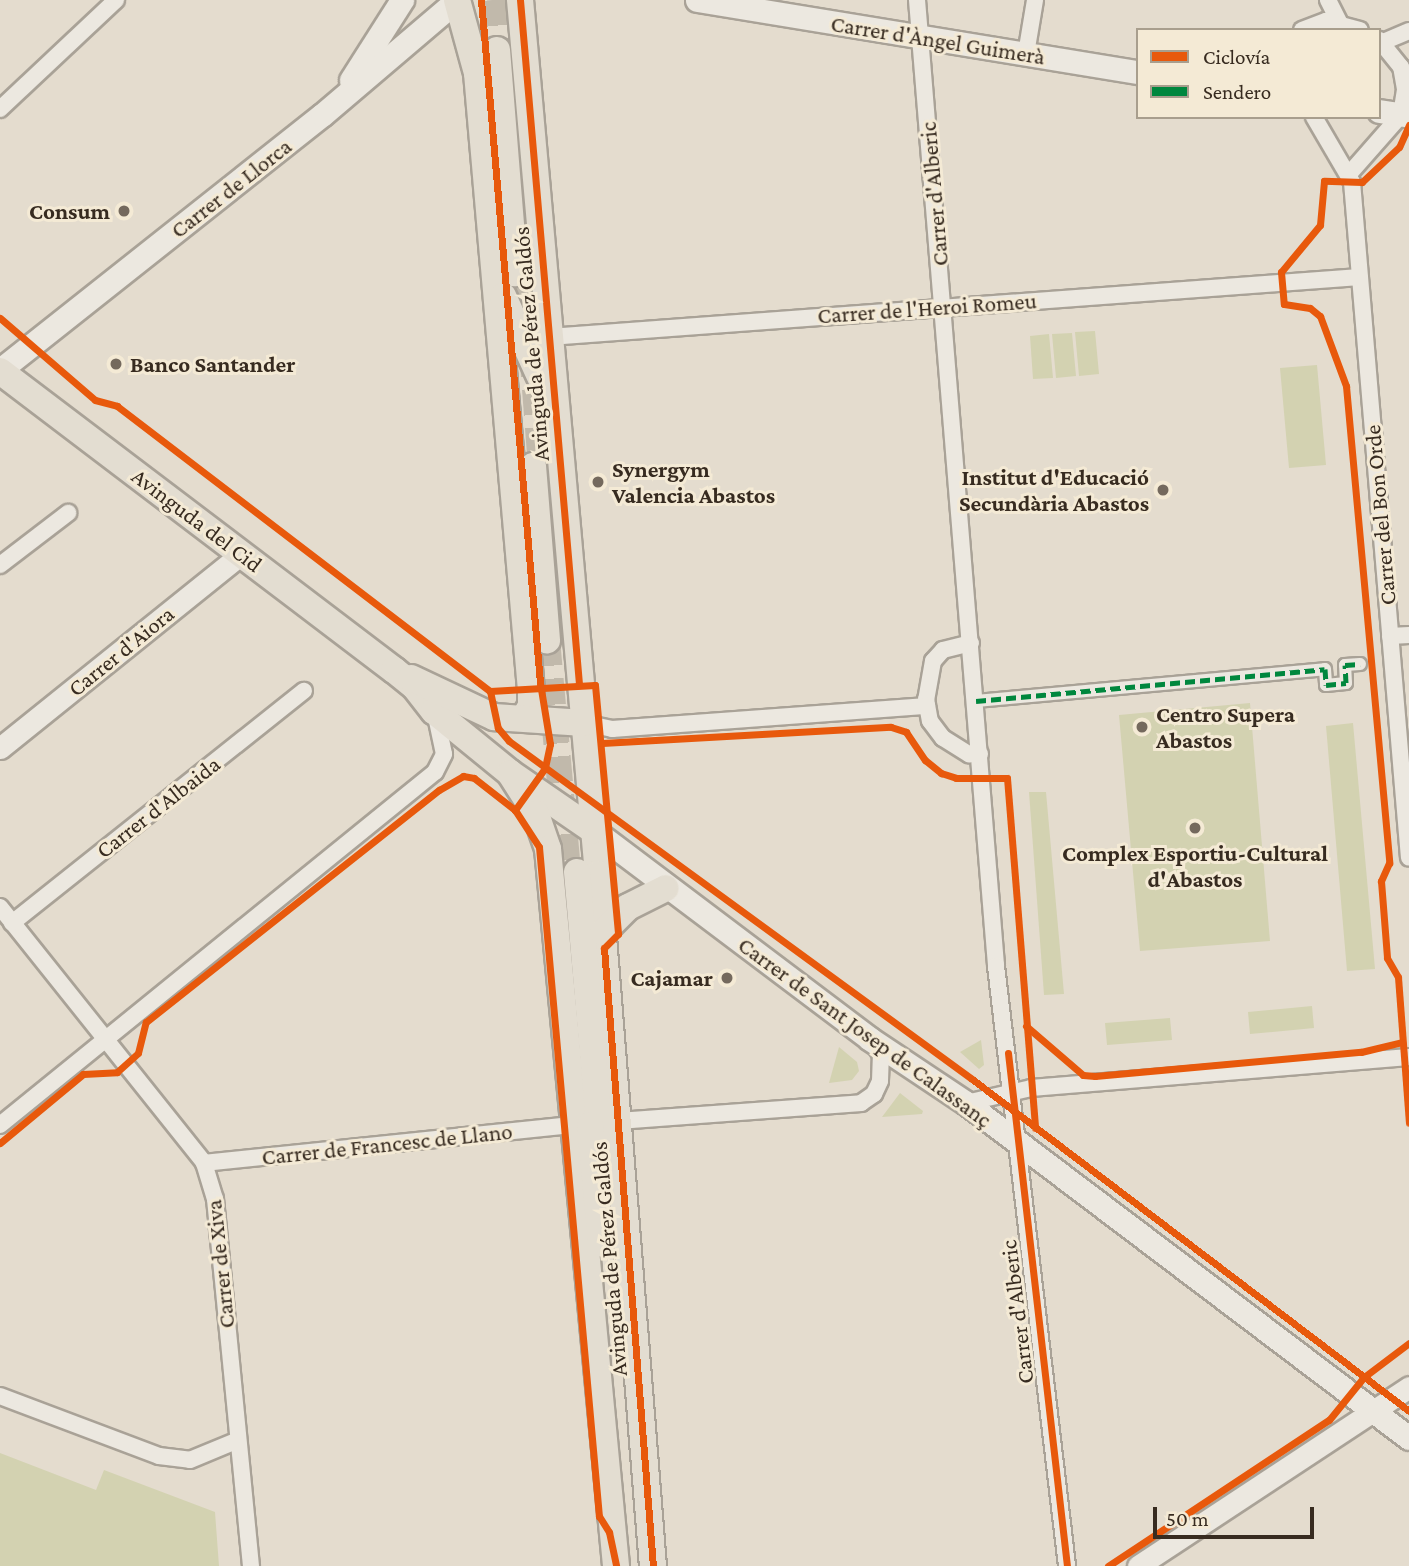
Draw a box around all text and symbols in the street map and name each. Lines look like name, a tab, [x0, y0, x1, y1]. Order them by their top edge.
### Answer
street label: Carrer d'Àngel Guimerà	[829, 9, 1047, 71]
legend	[1136, 28, 1381, 119]
text: Ciclovía	[1203, 45, 1270, 69]
text: Sendero	[1203, 80, 1271, 104]
street label: Carrer d'Alberic	[914, 121, 954, 267]
street label: Carrer de Llorca	[165, 132, 297, 244]
place label: Consum	[29, 197, 110, 225]
marker: Consum	[116, 203, 132, 219]
street label: Avinguda de Pérez Galdós	[507, 226, 555, 462]
street label: Carrer de l'Heroi Romeu	[816, 287, 1038, 329]
place label: Banco Santander	[130, 350, 296, 378]
marker: Banco Santander	[108, 356, 124, 372]
street label: Carrer del Bon Orde	[1358, 424, 1402, 606]
place label: Synergym Valencia Abastos	[612, 455, 775, 509]
street label: Avinguda del Cid	[126, 462, 268, 578]
place label: Institut d'Educació Secundària Abastos	[959, 463, 1149, 517]
marker: Synergym Valencia Abastos	[590, 474, 606, 490]
marker: Institut d'Educació Secundària Abastos	[1155, 482, 1171, 498]
street label: Carrer d'Aiora	[62, 600, 180, 702]
place label: Centro Supera Abastos	[1156, 700, 1295, 754]
marker: Centro Supera Abastos	[1134, 719, 1150, 735]
street label: Carrer d'Albaida	[90, 750, 226, 864]
marker: Complex Esportiu-Cultural d'Abastos	[1187, 820, 1203, 836]
place label: Complex Esportiu-Cultural d'Abastos	[1062, 839, 1328, 893]
street label: Carrer de Sant Josep de Calassanç	[733, 931, 997, 1133]
place label: Cajamar	[630, 964, 713, 992]
marker: Cajamar	[719, 970, 735, 986]
street label: Carrer de Francesc de Llano	[260, 1117, 514, 1171]
street label: Avinguda de Pérez Galdós	[585, 1141, 633, 1377]
street label: Carrer de Xiva	[200, 1198, 240, 1330]
street label: Carrer d'Alberic	[994, 1239, 1040, 1385]
scale bar	[1157, 1492, 1318, 1536]
text: 50 m	[1166, 1507, 1209, 1531]

